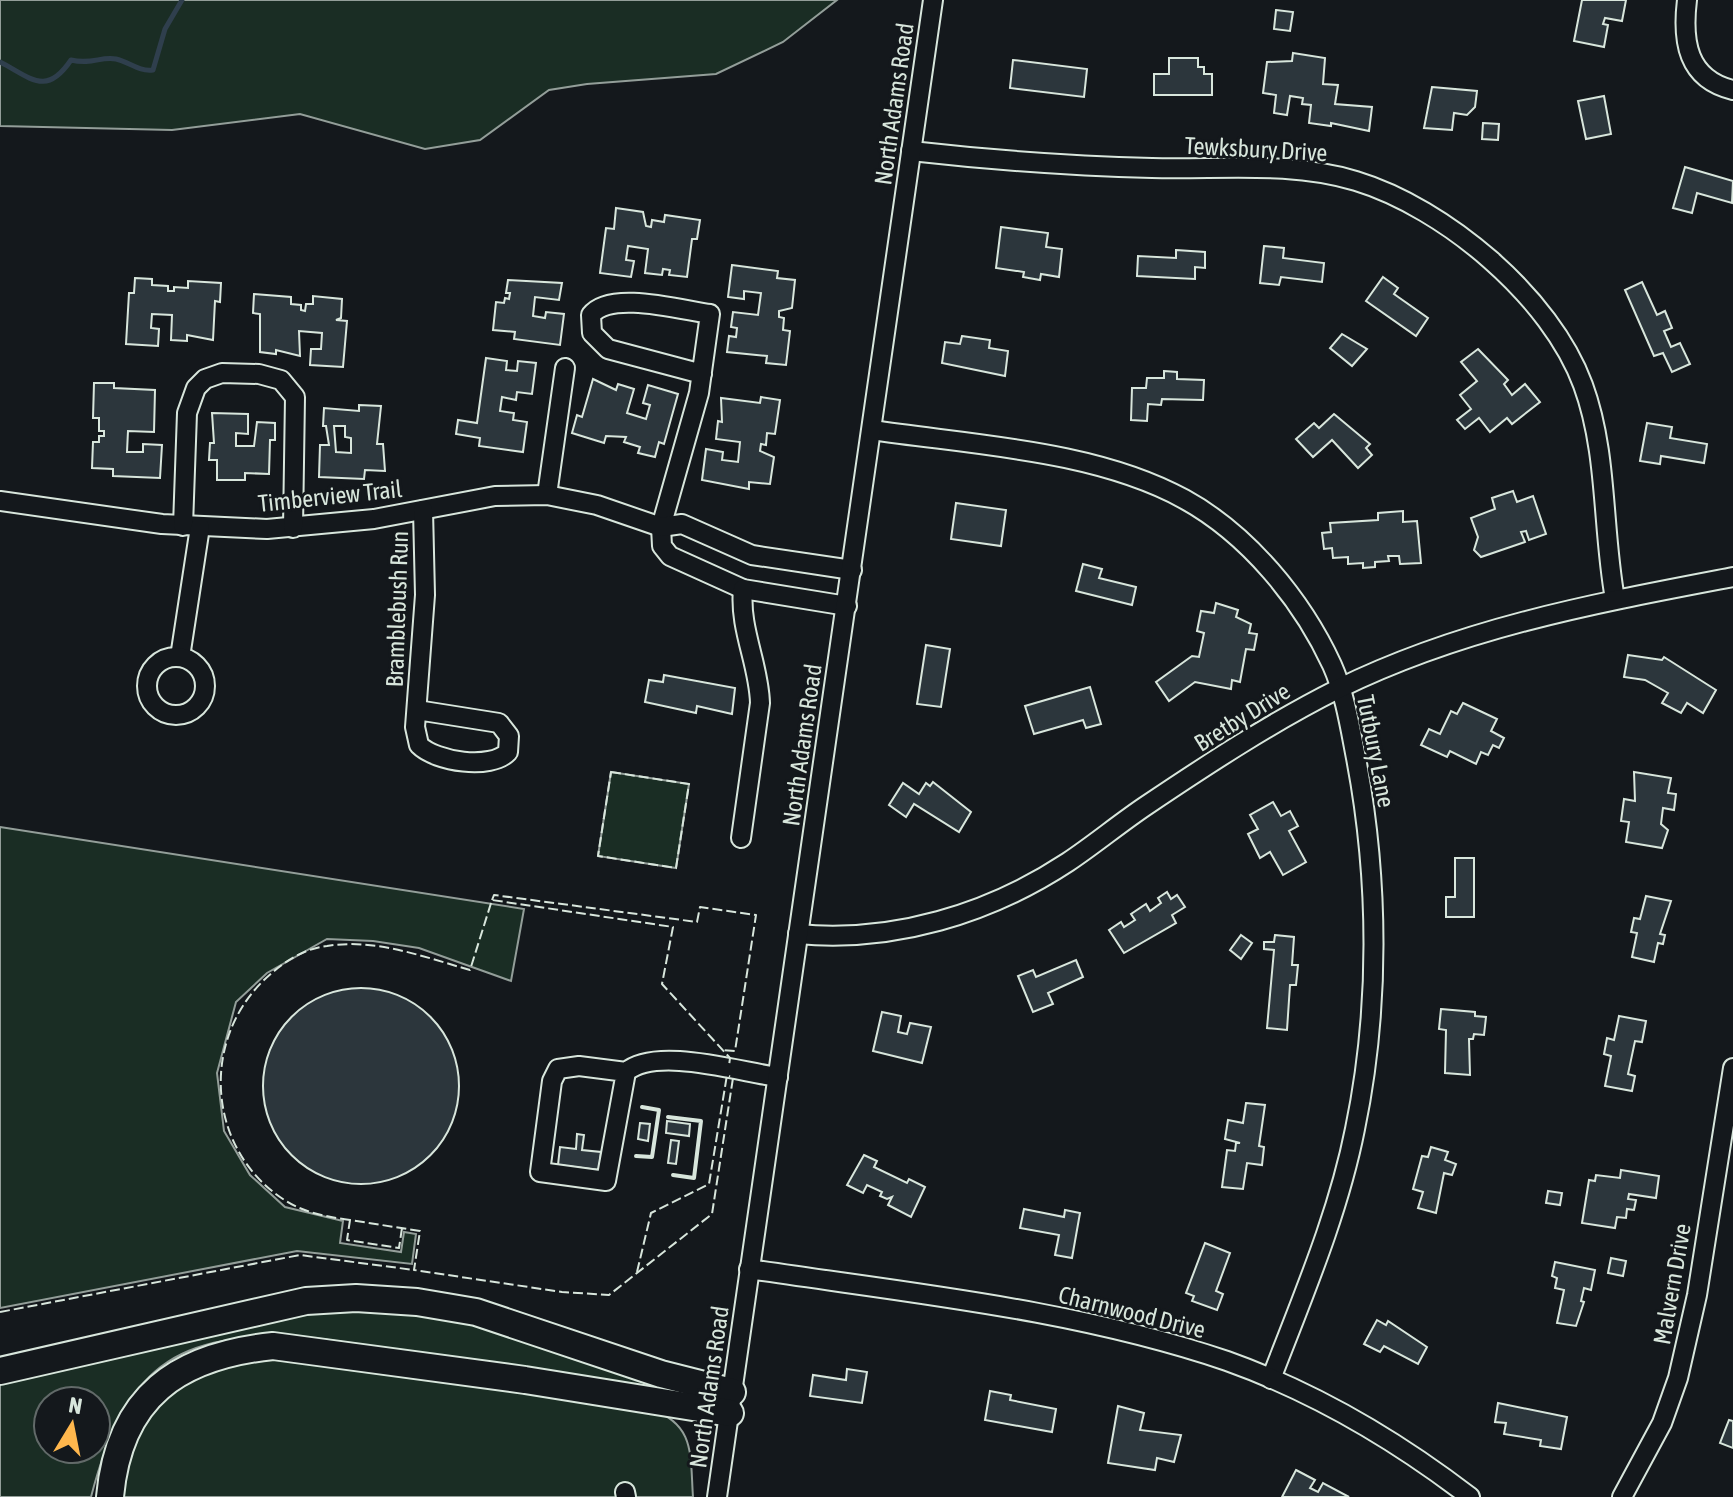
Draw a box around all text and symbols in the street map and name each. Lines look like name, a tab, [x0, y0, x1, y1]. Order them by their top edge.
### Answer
street label: North Adams Road	[869, 21, 919, 187]
street label: Tewksbury Drive	[1184, 132, 1328, 166]
street label: Timberview Trail	[257, 475, 404, 517]
street label: Bramblebush Run	[381, 530, 413, 688]
street label: North Adams Road	[777, 662, 827, 828]
street label: Bretby Drive	[1189, 677, 1295, 757]
street label: Tutbury Lane	[1352, 692, 1400, 810]
street label: Malvern Drive	[1648, 1221, 1696, 1347]
street label: Charnwood Drive	[1056, 1281, 1208, 1343]
street label: North Adams Road	[684, 1304, 734, 1470]
north arrow	[32, 1385, 112, 1465]
text: N	[67, 1391, 84, 1419]

